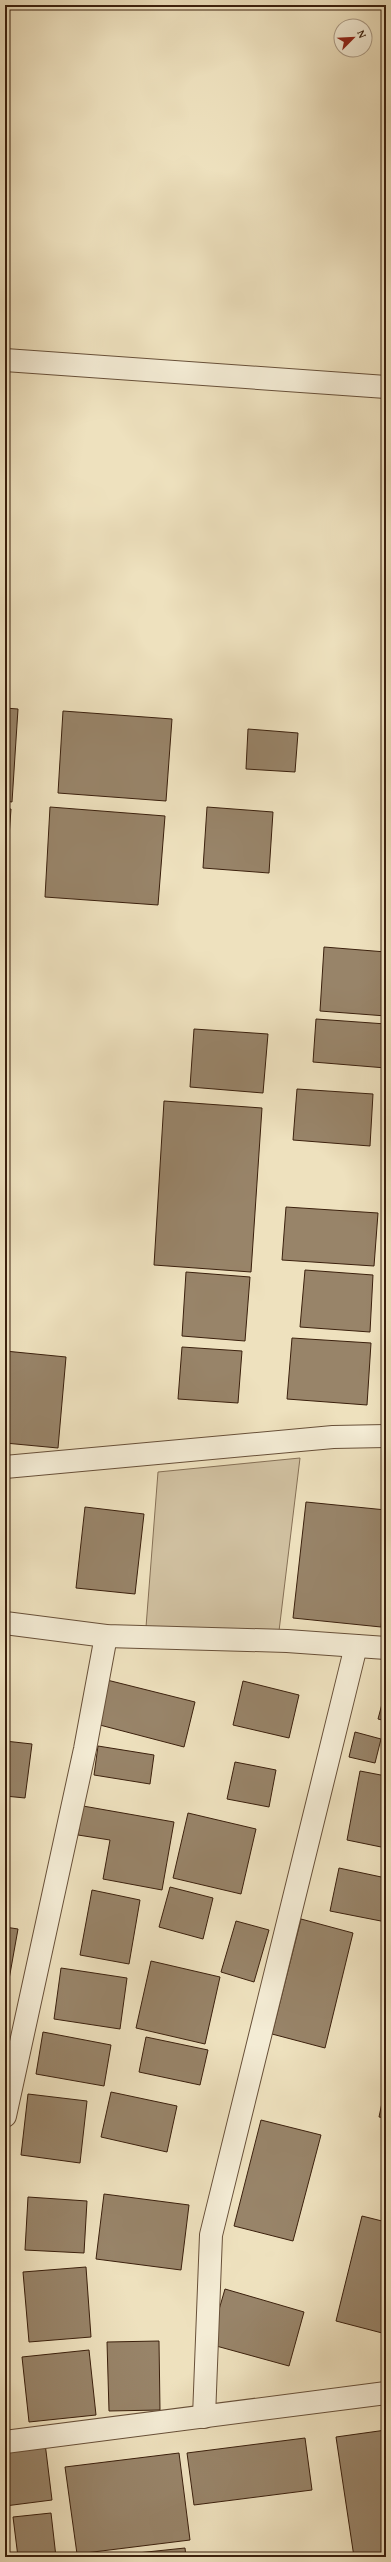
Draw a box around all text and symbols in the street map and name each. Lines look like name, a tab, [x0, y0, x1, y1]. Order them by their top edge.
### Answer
north arrow	[333, 18, 373, 58]
text: N	[353, 27, 371, 41]

